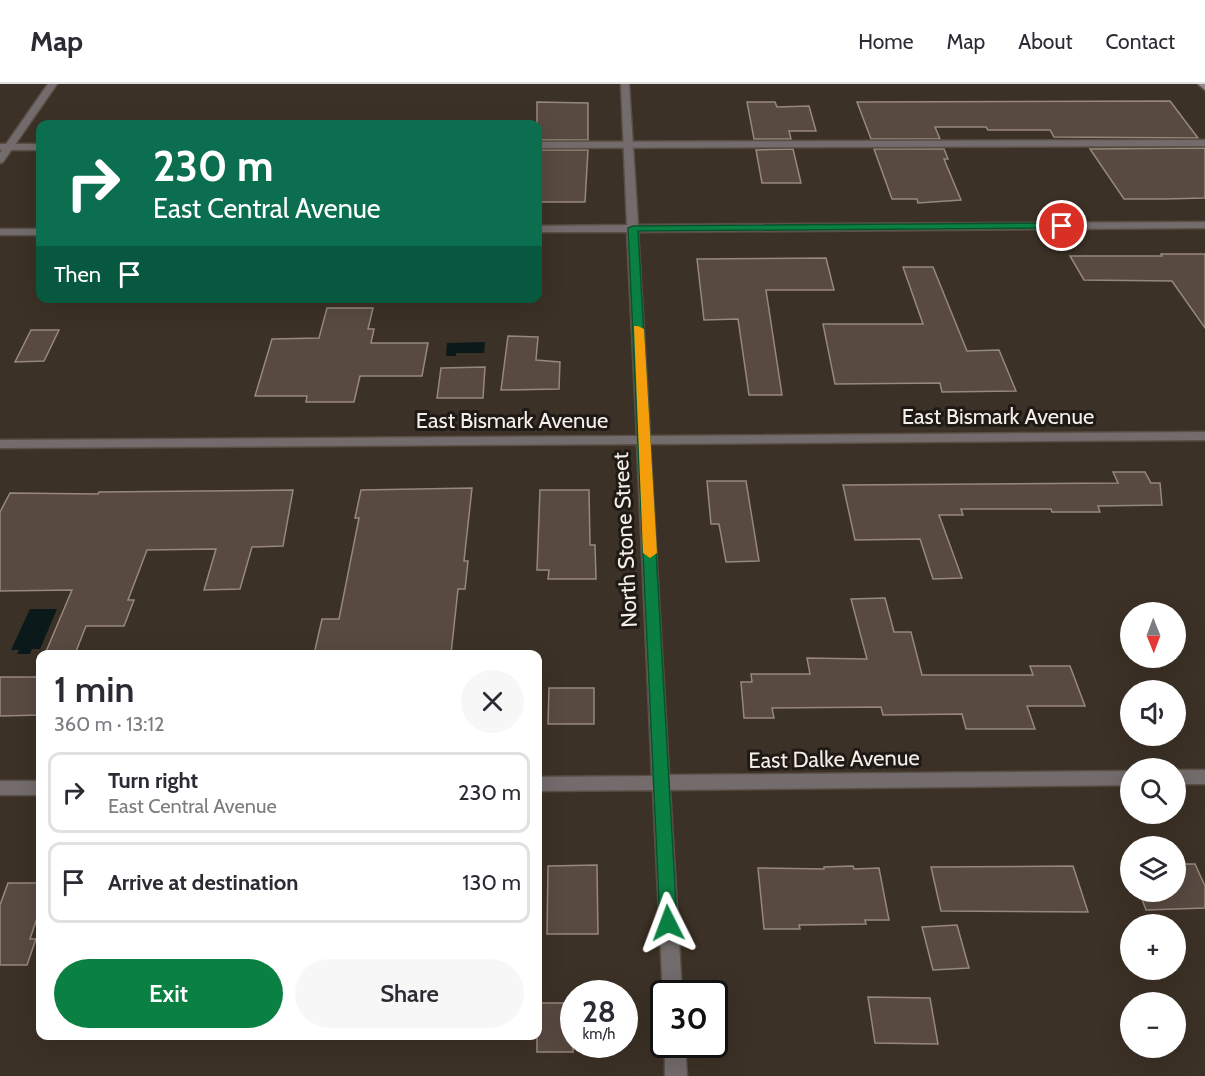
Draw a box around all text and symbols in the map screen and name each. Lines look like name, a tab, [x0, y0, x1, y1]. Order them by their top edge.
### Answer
text: Map	[30, 24, 83, 58]
text: Home	[858, 29, 914, 54]
text: Map	[947, 29, 985, 54]
text: About	[1018, 29, 1072, 54]
text: Contact	[1105, 29, 1175, 54]
text: 230 m	[153, 140, 273, 192]
icon: right	[54, 144, 132, 222]
text: East Central Avenue	[153, 192, 381, 225]
pin	[1036, 200, 1087, 251]
icon: arrive	[1045, 209, 1078, 242]
icon: arrive	[113, 258, 146, 291]
text: Then	[54, 261, 101, 288]
street label: East Bismark Avenue	[902, 403, 1094, 430]
street label: East Bismark Avenue	[416, 407, 608, 434]
street label: North Stone Street	[607, 451, 643, 628]
north arrow	[1120, 602, 1186, 668]
map controls	[1120, 602, 1186, 1058]
text: 1 min	[54, 667, 134, 711]
button: close	[461, 670, 524, 733]
button: sound	[1120, 680, 1186, 746]
text: 360 m · 13:12	[54, 712, 164, 736]
street label: East Dalke Avenue	[748, 744, 920, 774]
button: search	[1120, 758, 1186, 824]
text: Turn right	[108, 767, 198, 794]
icon: right	[57, 776, 90, 809]
text: 230 m	[458, 779, 521, 806]
text: East Central Avenue	[108, 794, 277, 818]
button: layers	[1120, 836, 1186, 902]
icon: arrive	[57, 866, 90, 899]
text: Arrive at destination	[108, 869, 298, 896]
text: 130 m	[462, 869, 521, 896]
position arrow	[636, 891, 700, 955]
button: +	[1120, 914, 1186, 980]
button: Exit	[54, 959, 283, 1028]
button: Share	[295, 959, 524, 1028]
speed limit sign: 30	[650, 980, 728, 1058]
button: −	[1120, 992, 1186, 1058]
text: 28	[582, 993, 616, 1030]
text: km/h	[583, 1025, 615, 1043]

